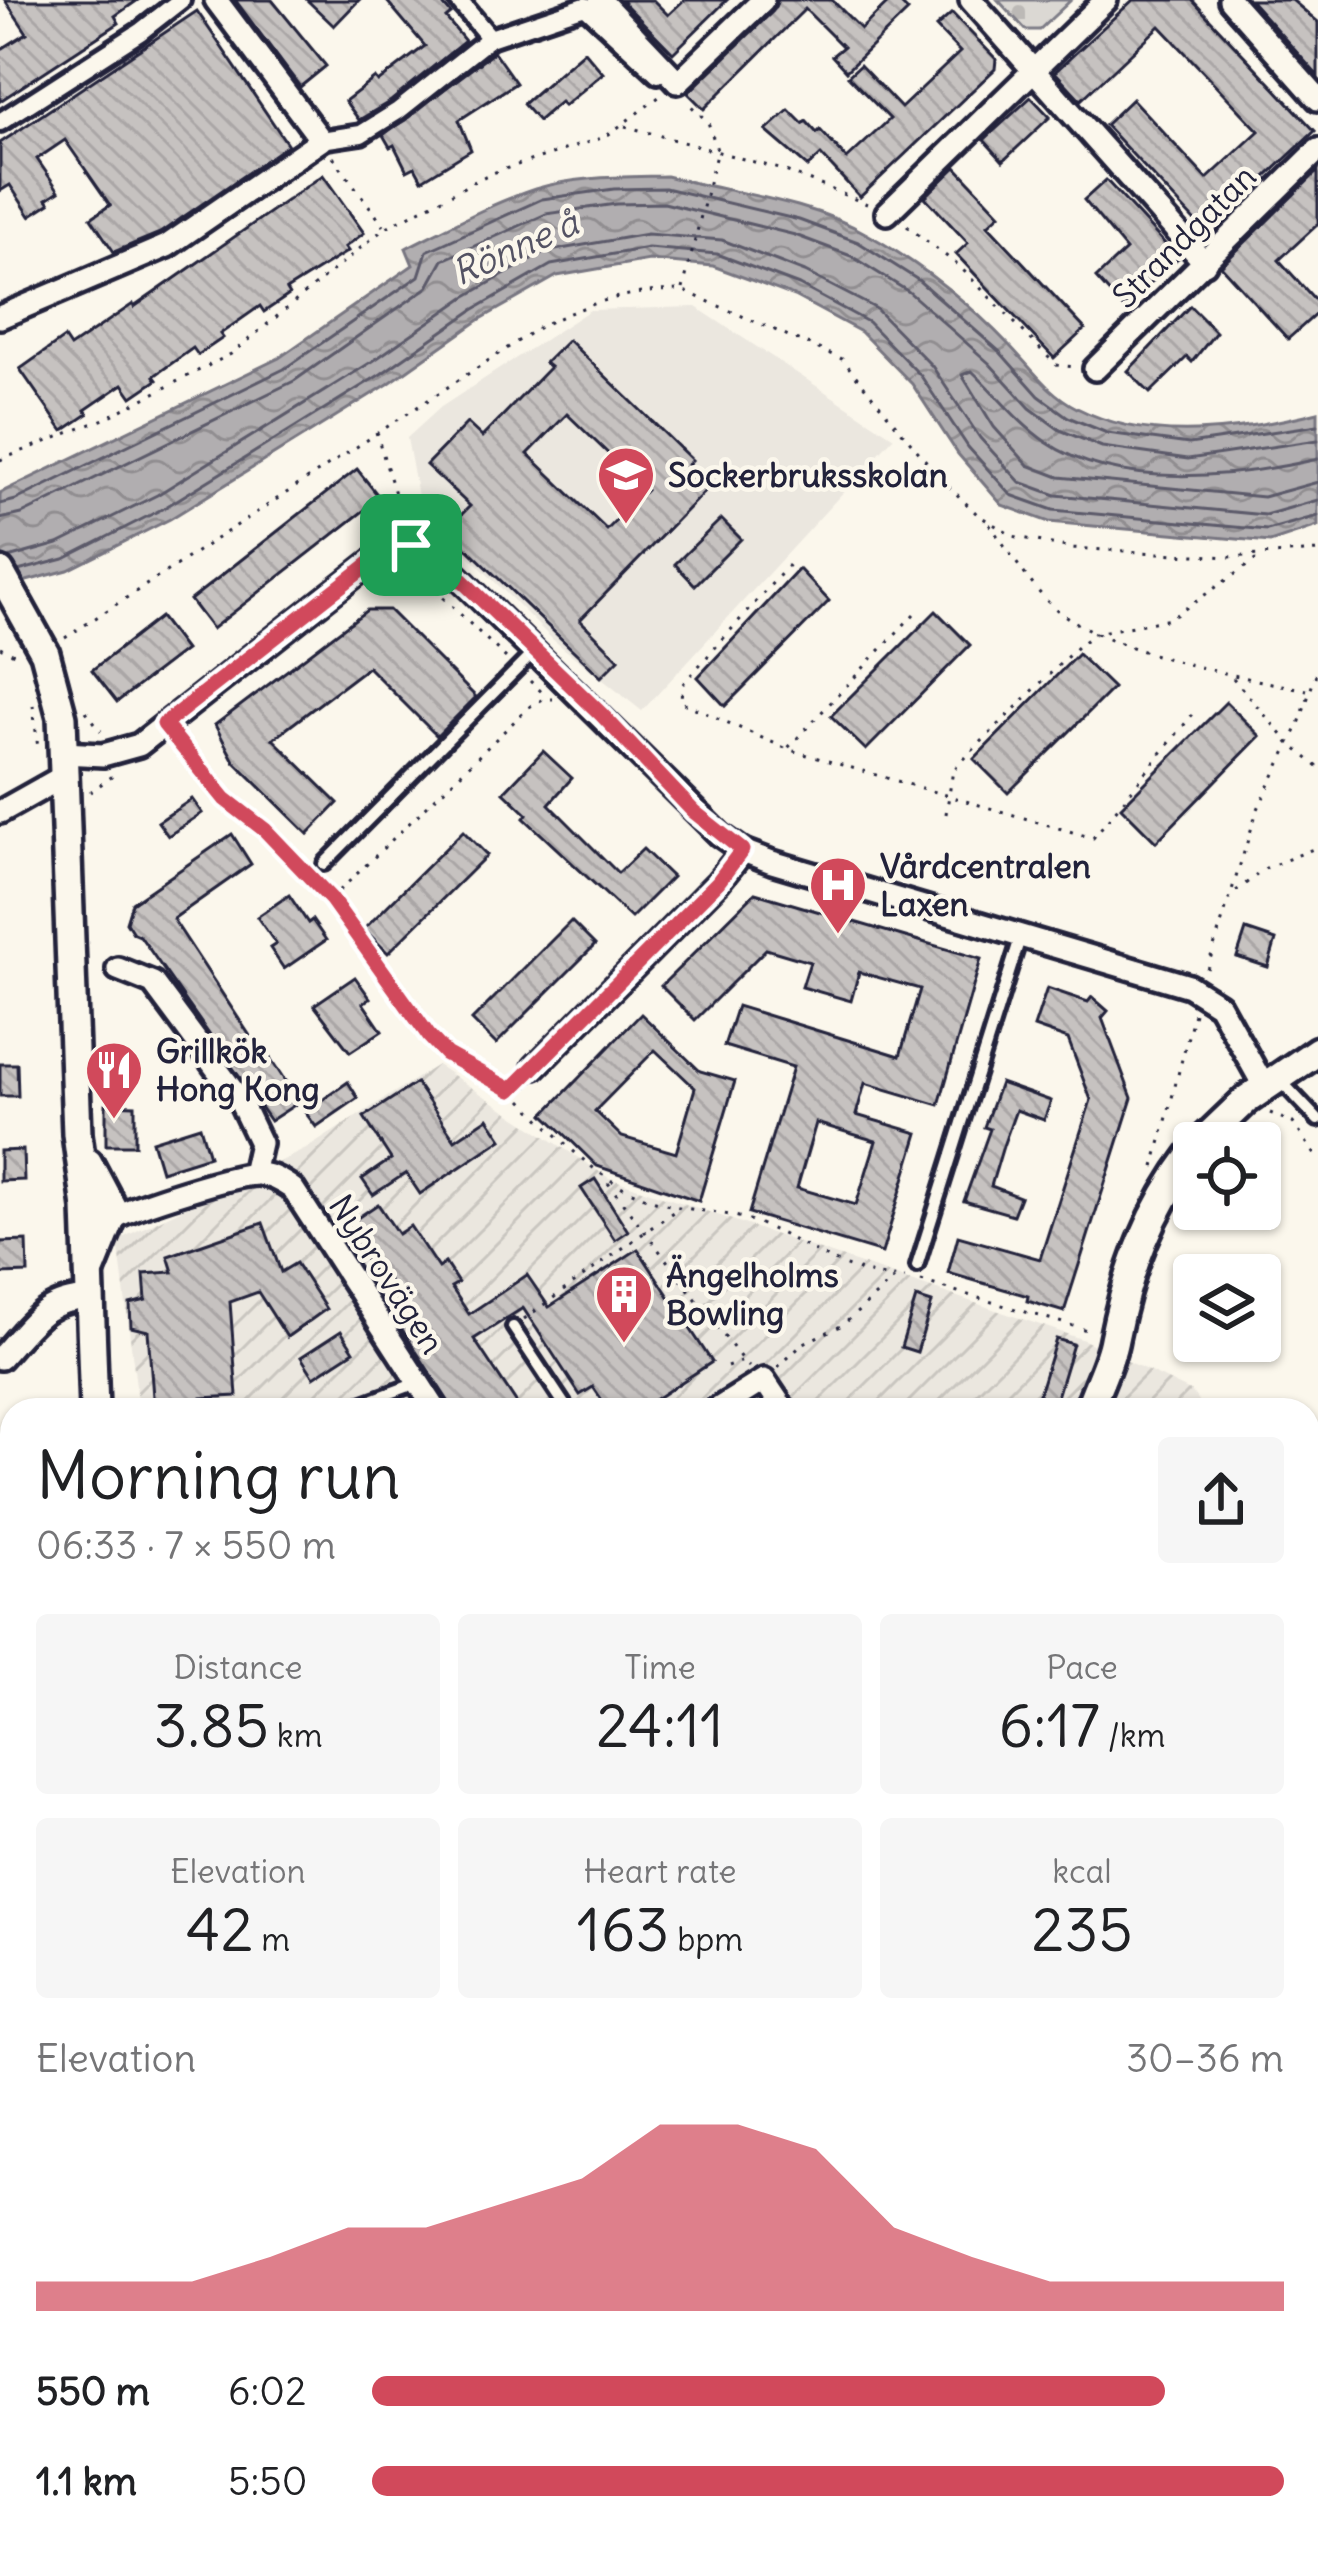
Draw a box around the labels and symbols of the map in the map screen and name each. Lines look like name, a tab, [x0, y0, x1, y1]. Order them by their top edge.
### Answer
street label: Strandgatan	[1103, 155, 1265, 317]
water label: Rönne å	[445, 199, 587, 295]
school or university icon: Sockerbruksskolan	[595, 444, 657, 526]
place label: Sockerbruksskolan	[668, 454, 948, 496]
pin	[360, 494, 462, 596]
place label: Vårdcentralen Laxen	[880, 845, 1091, 925]
hospital icon: Vårdcentralen Laxen	[807, 854, 869, 936]
place label: Grillkök Hong Kong	[156, 1030, 320, 1110]
restaurant icon: Grillkök Hong Kong	[83, 1039, 145, 1121]
street label: Nybrovägen	[320, 1187, 454, 1361]
place label: Ängelholms Bowling	[666, 1254, 839, 1334]
building icon: Ängelholms Bowling	[593, 1263, 655, 1345]

